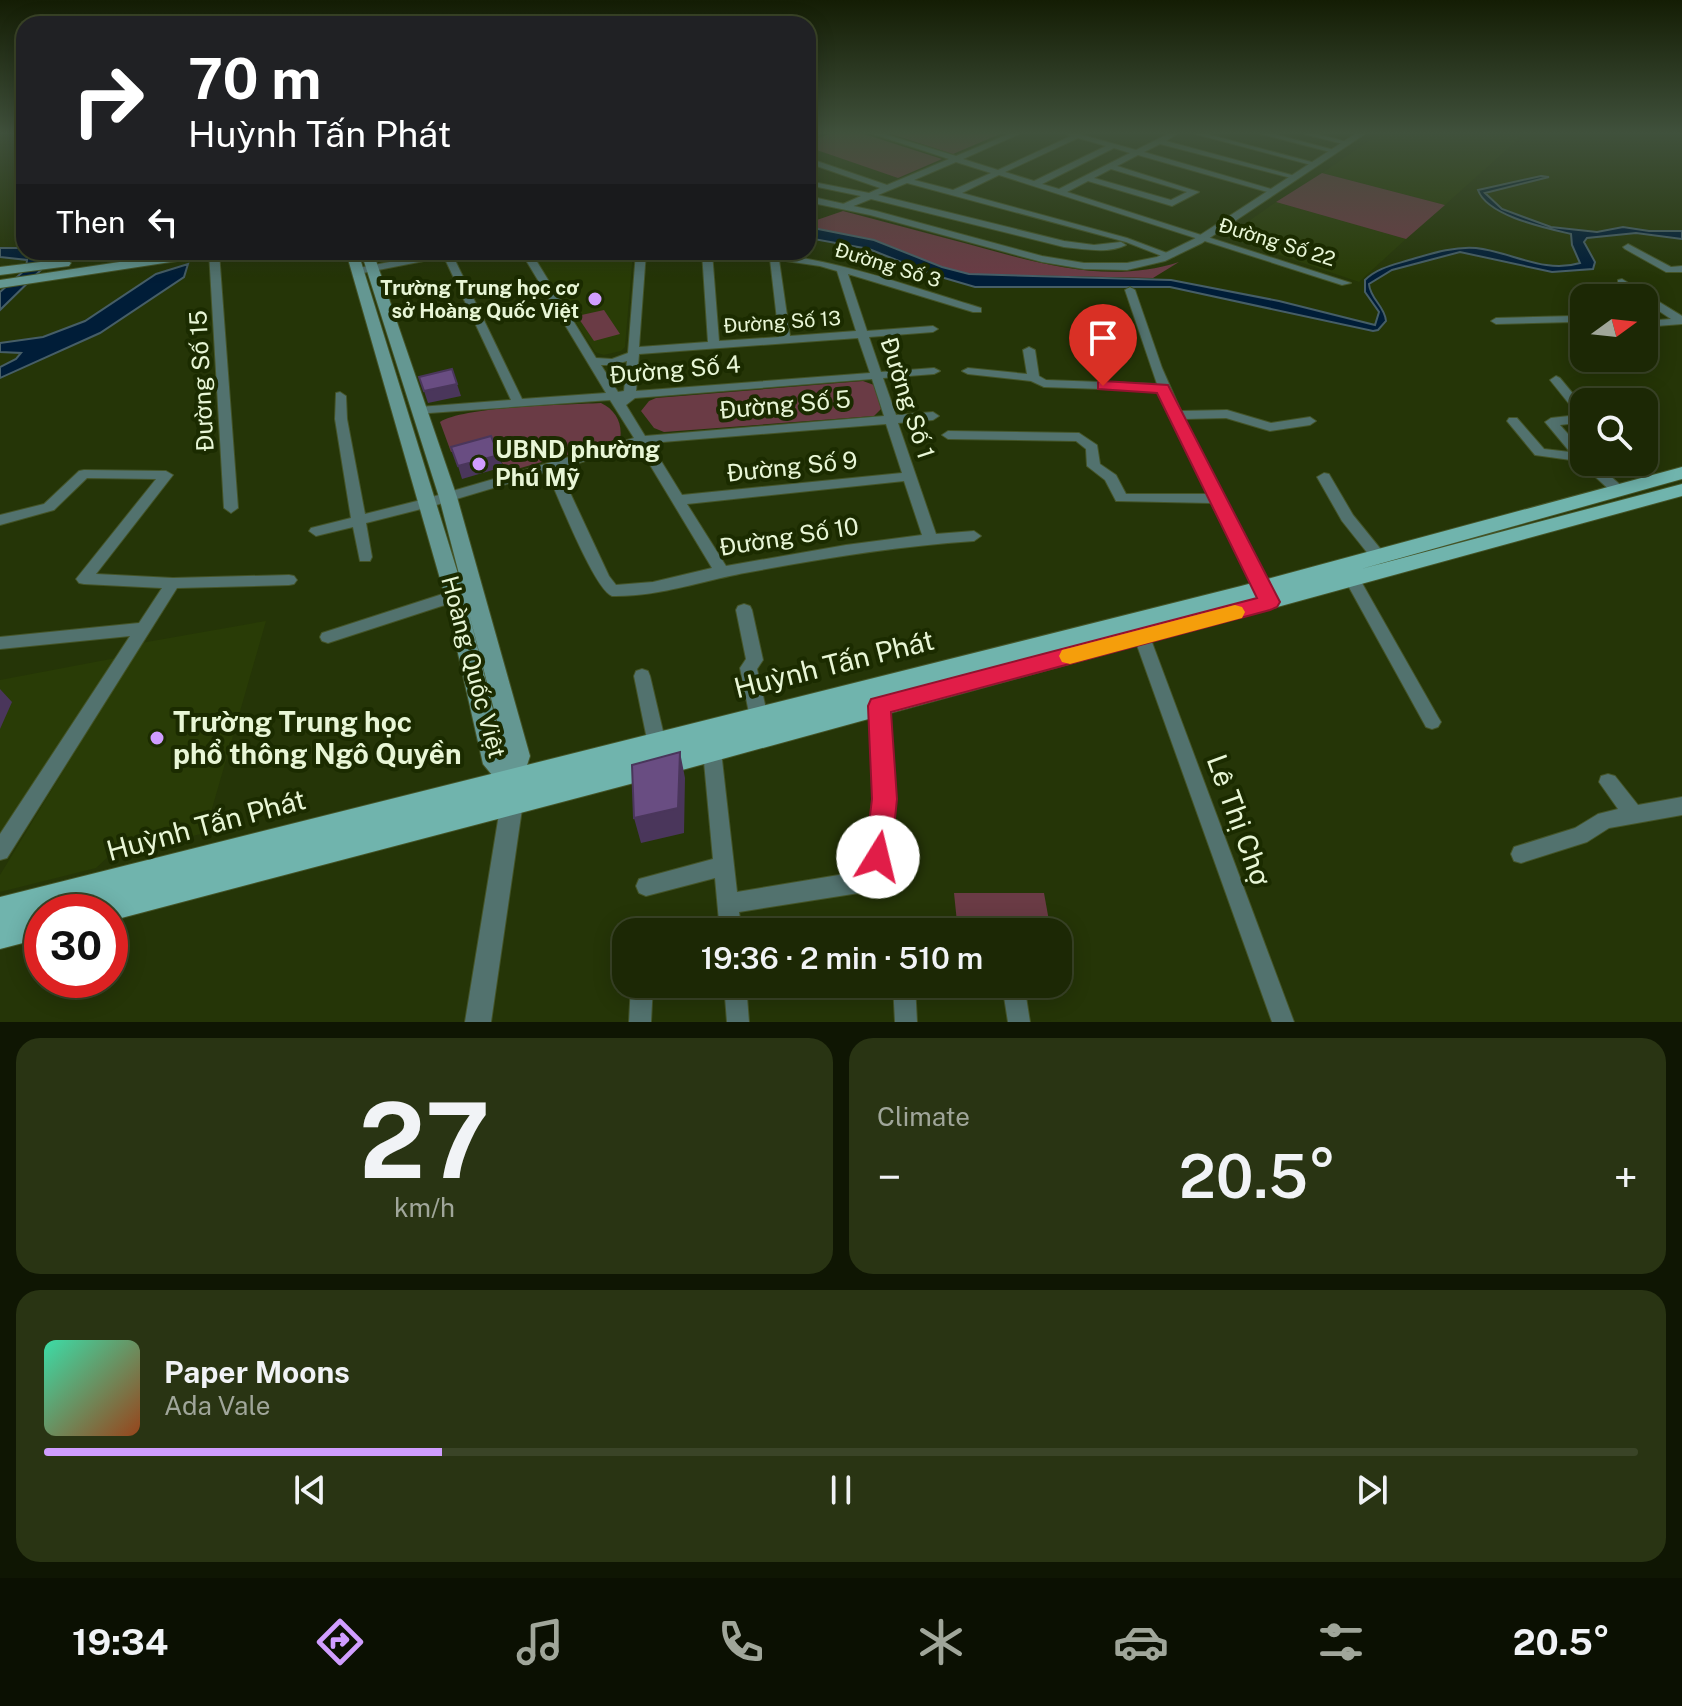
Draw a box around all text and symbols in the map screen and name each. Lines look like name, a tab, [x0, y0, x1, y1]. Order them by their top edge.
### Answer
text: 70 m	[188, 46, 321, 112]
icon: right	[56, 48, 160, 152]
text: Huỳnh Tấn Phát	[188, 113, 451, 155]
icon: left	[141, 200, 185, 244]
text: Then	[56, 204, 125, 240]
street label: Đường Số 22	[1216, 213, 1338, 271]
street label: Đường Số 3	[832, 237, 944, 293]
place label: Trường Trung học cơ sở Hoàng Quốc Việt	[380, 276, 579, 323]
north arrow	[1570, 284, 1658, 372]
map controls	[1570, 284, 1658, 476]
marker: Trường Trung học cơ sở Hoàng Quốc Việt	[586, 290, 604, 308]
pin	[1069, 304, 1137, 386]
street label: Đường Số 13	[722, 306, 842, 338]
street label: Đường Số 15	[183, 310, 219, 453]
icon: arrive	[1081, 316, 1125, 360]
street label: Đường Số 1	[875, 333, 941, 462]
street label: Đường Số 4	[608, 349, 742, 389]
street label: Đường Số 5	[718, 384, 852, 424]
button: search	[1570, 388, 1658, 476]
place label: UBND phường Phú Mỹ	[495, 435, 660, 491]
street label: Đường Số 9	[725, 445, 859, 487]
marker: UBND phường Phú Mỹ	[470, 455, 488, 473]
street label: Đường Số 10	[717, 511, 861, 561]
street label: Hoàng Quốc Việt	[436, 573, 512, 761]
street label: Huỳnh Tấn Phát	[730, 623, 937, 704]
place label: Trường Trung học phổ thông Ngô Quyền	[173, 705, 462, 770]
marker: Trường Trung học phổ thông Ngô Quyền	[148, 729, 166, 747]
street label: Lê Thị Chợ	[1201, 750, 1278, 890]
street label: Huỳnh Tấn Phát	[103, 782, 309, 867]
position arrow	[836, 815, 920, 899]
speed limit sign: 30	[24, 894, 128, 998]
text: 19:36 · 2 min · 510 m	[701, 940, 983, 976]
text: 27	[359, 1079, 490, 1201]
text: Climate	[877, 1101, 970, 1132]
text: 20.5°	[1179, 1141, 1336, 1212]
text: −	[877, 1151, 901, 1203]
text: +	[1614, 1151, 1638, 1203]
text: km/h	[394, 1192, 455, 1223]
text: Paper Moons	[164, 1354, 350, 1390]
text: Ada Vale	[164, 1390, 270, 1421]
icon: previous	[288, 1468, 332, 1512]
icon: pause	[819, 1468, 863, 1512]
icon: next	[1350, 1468, 1394, 1512]
icon: directions	[312, 1614, 368, 1670]
icon: music	[512, 1614, 568, 1670]
icon: phone	[713, 1614, 769, 1670]
icon: climate	[913, 1614, 969, 1670]
icon: car	[1113, 1614, 1169, 1670]
icon: filters	[1313, 1614, 1369, 1670]
text: 19:34	[72, 1621, 168, 1663]
text: 20.5°	[1513, 1621, 1610, 1663]

